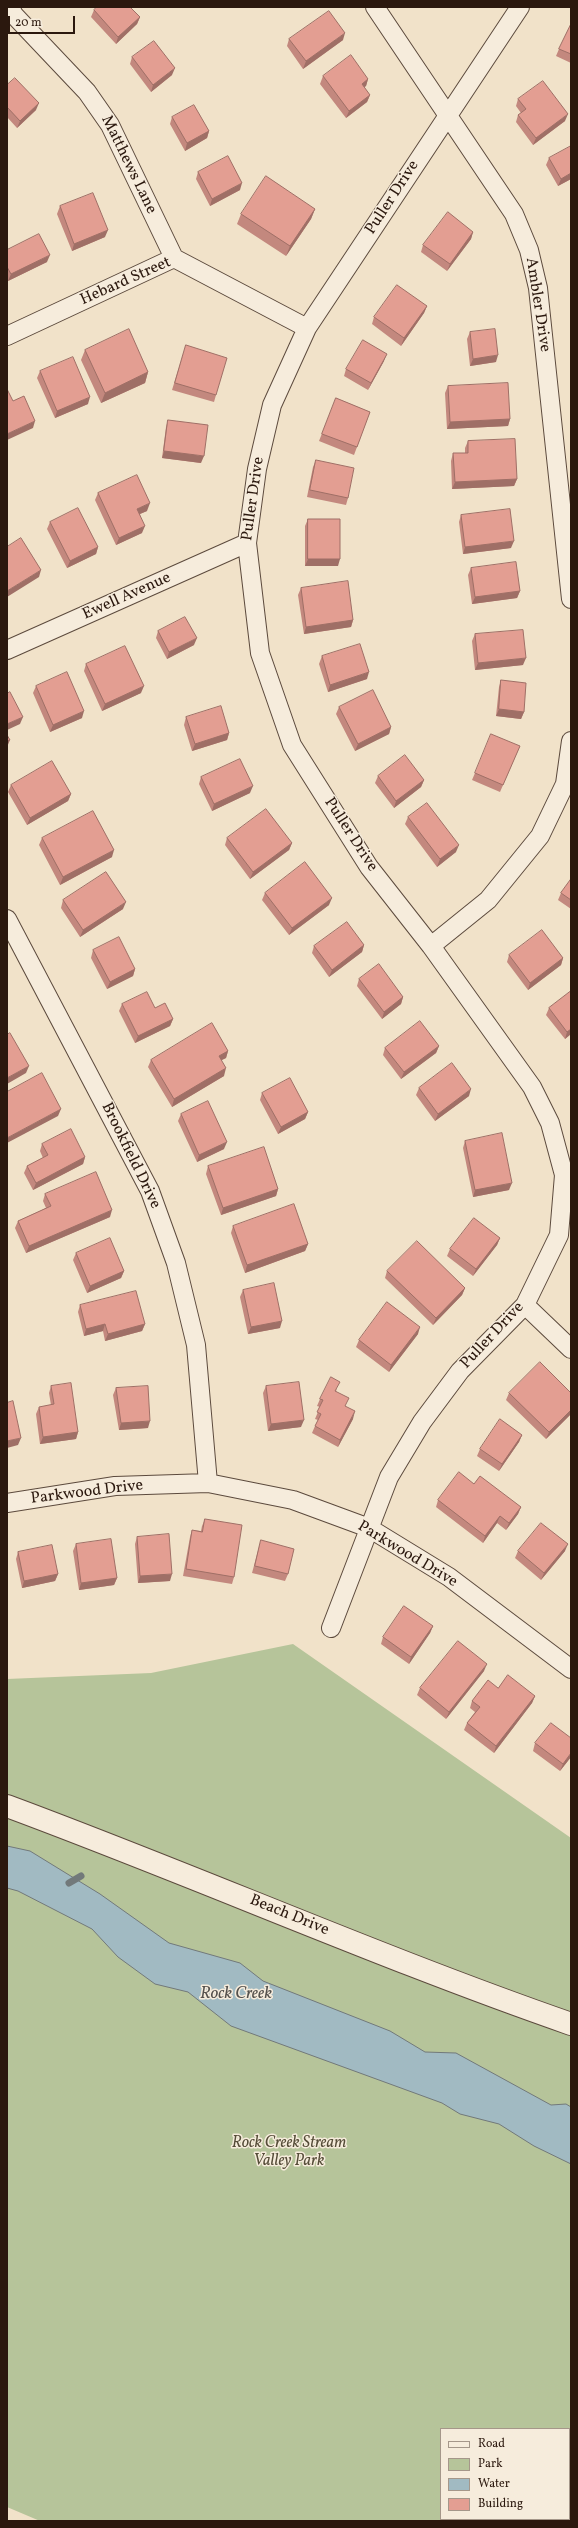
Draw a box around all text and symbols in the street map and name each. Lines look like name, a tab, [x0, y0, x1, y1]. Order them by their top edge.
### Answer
scale bar	[10, 8, 77, 34]
text: 20 m	[15, 15, 42, 31]
street label: Matthews Lane	[96, 113, 160, 217]
street label: Puller Drive	[362, 157, 424, 239]
street label: Hebard Street	[78, 253, 174, 311]
street label: Ambler Drive	[520, 256, 554, 354]
street label: Puller Drive	[239, 456, 269, 542]
street label: Ewell Avenue	[80, 569, 174, 625]
street label: Puller Drive	[319, 794, 381, 876]
street label: Brookfield Drive	[96, 1100, 164, 1212]
street label: Puller Drive	[457, 1299, 529, 1373]
street label: Parkwood Drive	[30, 1477, 144, 1509]
street label: Parkwood Drive	[354, 1518, 460, 1592]
street label: Beach Drive	[246, 1891, 332, 1941]
water label: Rock Creek	[200, 1985, 272, 2005]
park label: Rock Creek Stream Valley Park	[232, 2134, 346, 2172]
legend	[440, 2428, 570, 2520]
text: Road	[478, 2436, 505, 2452]
text: Park	[478, 2456, 503, 2472]
text: Water	[478, 2476, 510, 2492]
text: Building	[478, 2496, 523, 2512]

